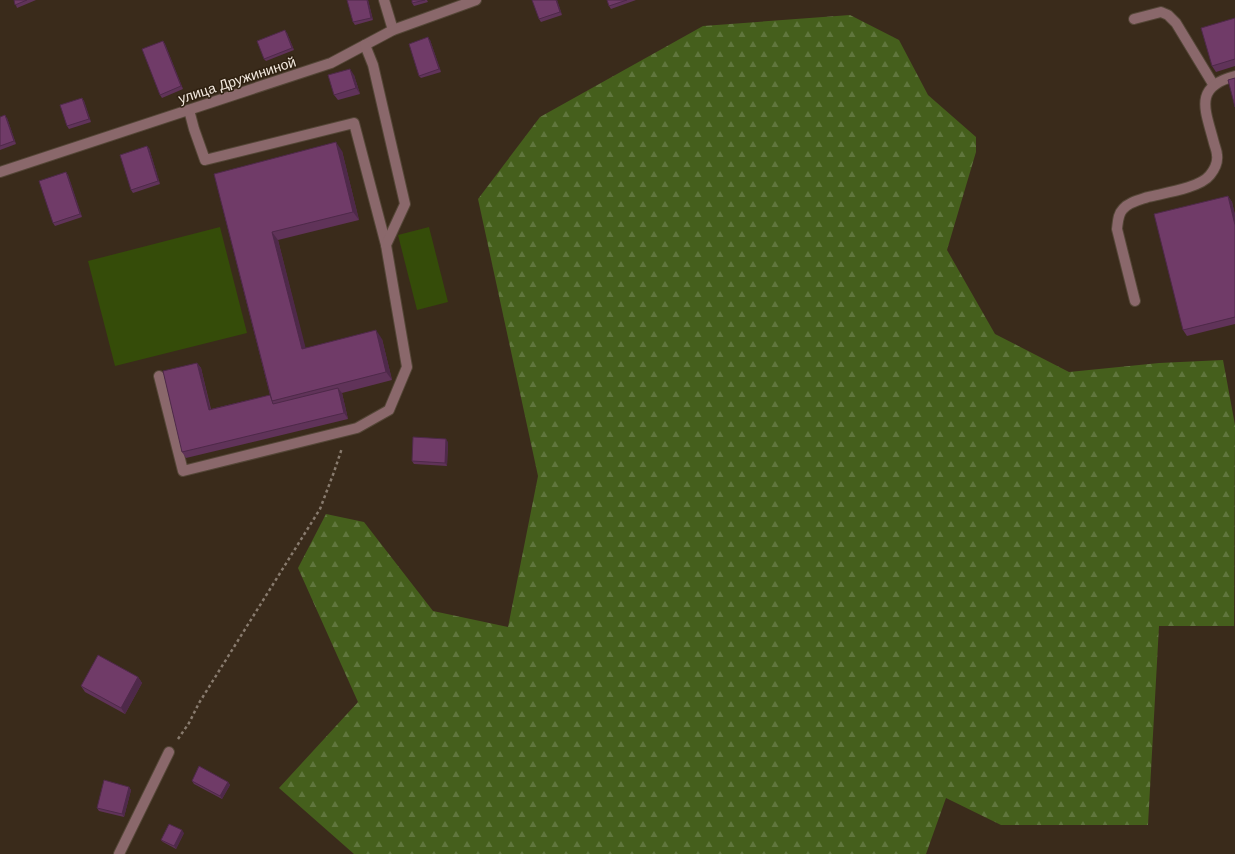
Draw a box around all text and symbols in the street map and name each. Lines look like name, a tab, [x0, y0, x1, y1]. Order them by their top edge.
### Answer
street label: улица Дружининой	[176, 53, 298, 107]

